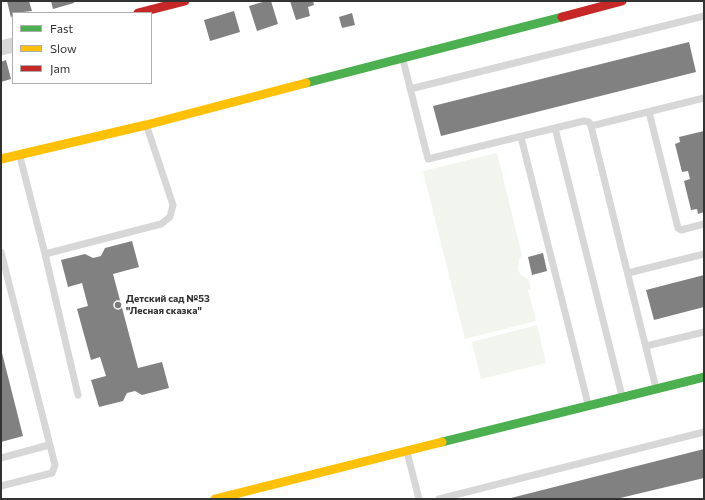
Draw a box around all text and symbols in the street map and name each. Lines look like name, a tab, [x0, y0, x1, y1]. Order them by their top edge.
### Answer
legend	[12, 12, 152, 84]
text: Fast	[50, 21, 73, 35]
text: Slow	[50, 41, 77, 55]
text: Jam	[50, 61, 70, 75]
place label: Детский сад №53 "Лесная сказка"	[126, 293, 210, 316]
marker: Детский сад №53 "Лесная сказка"	[113, 300, 123, 310]

